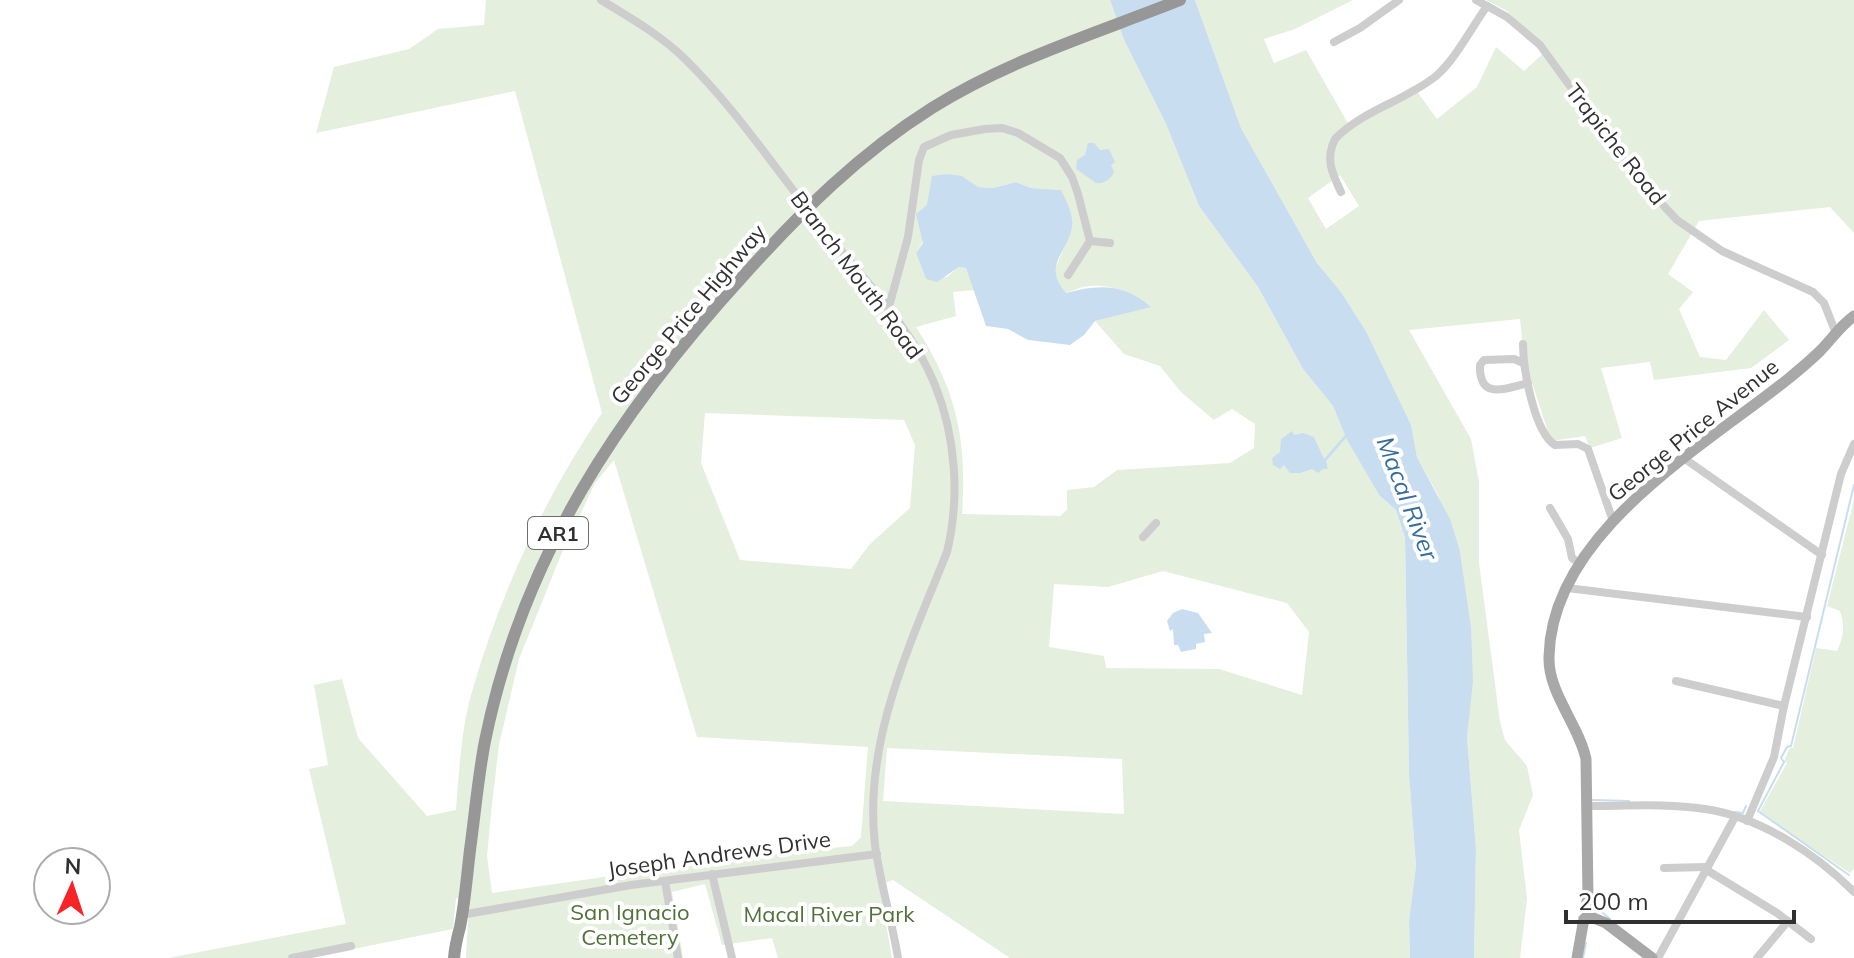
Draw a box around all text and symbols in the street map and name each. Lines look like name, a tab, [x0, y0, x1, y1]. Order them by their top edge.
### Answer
street label: Trapiche Road	[1560, 78, 1672, 210]
street label: Branch Mouth Road	[785, 186, 929, 364]
street label: George Price Highway	[604, 218, 772, 410]
street label: George Price Avenue	[1602, 352, 1784, 508]
water label: Macal River	[1371, 432, 1446, 565]
road number: AR1	[528, 517, 588, 549]
street label: Joseph Andrews Drive	[606, 824, 832, 884]
north arrow	[32, 846, 112, 926]
text: N	[64, 852, 82, 880]
scale bar	[1566, 874, 1794, 924]
text: 200 m	[1578, 886, 1649, 916]
park label: San Ignacio Cemetery	[570, 898, 690, 951]
park label: Macal River Park	[743, 900, 915, 928]

